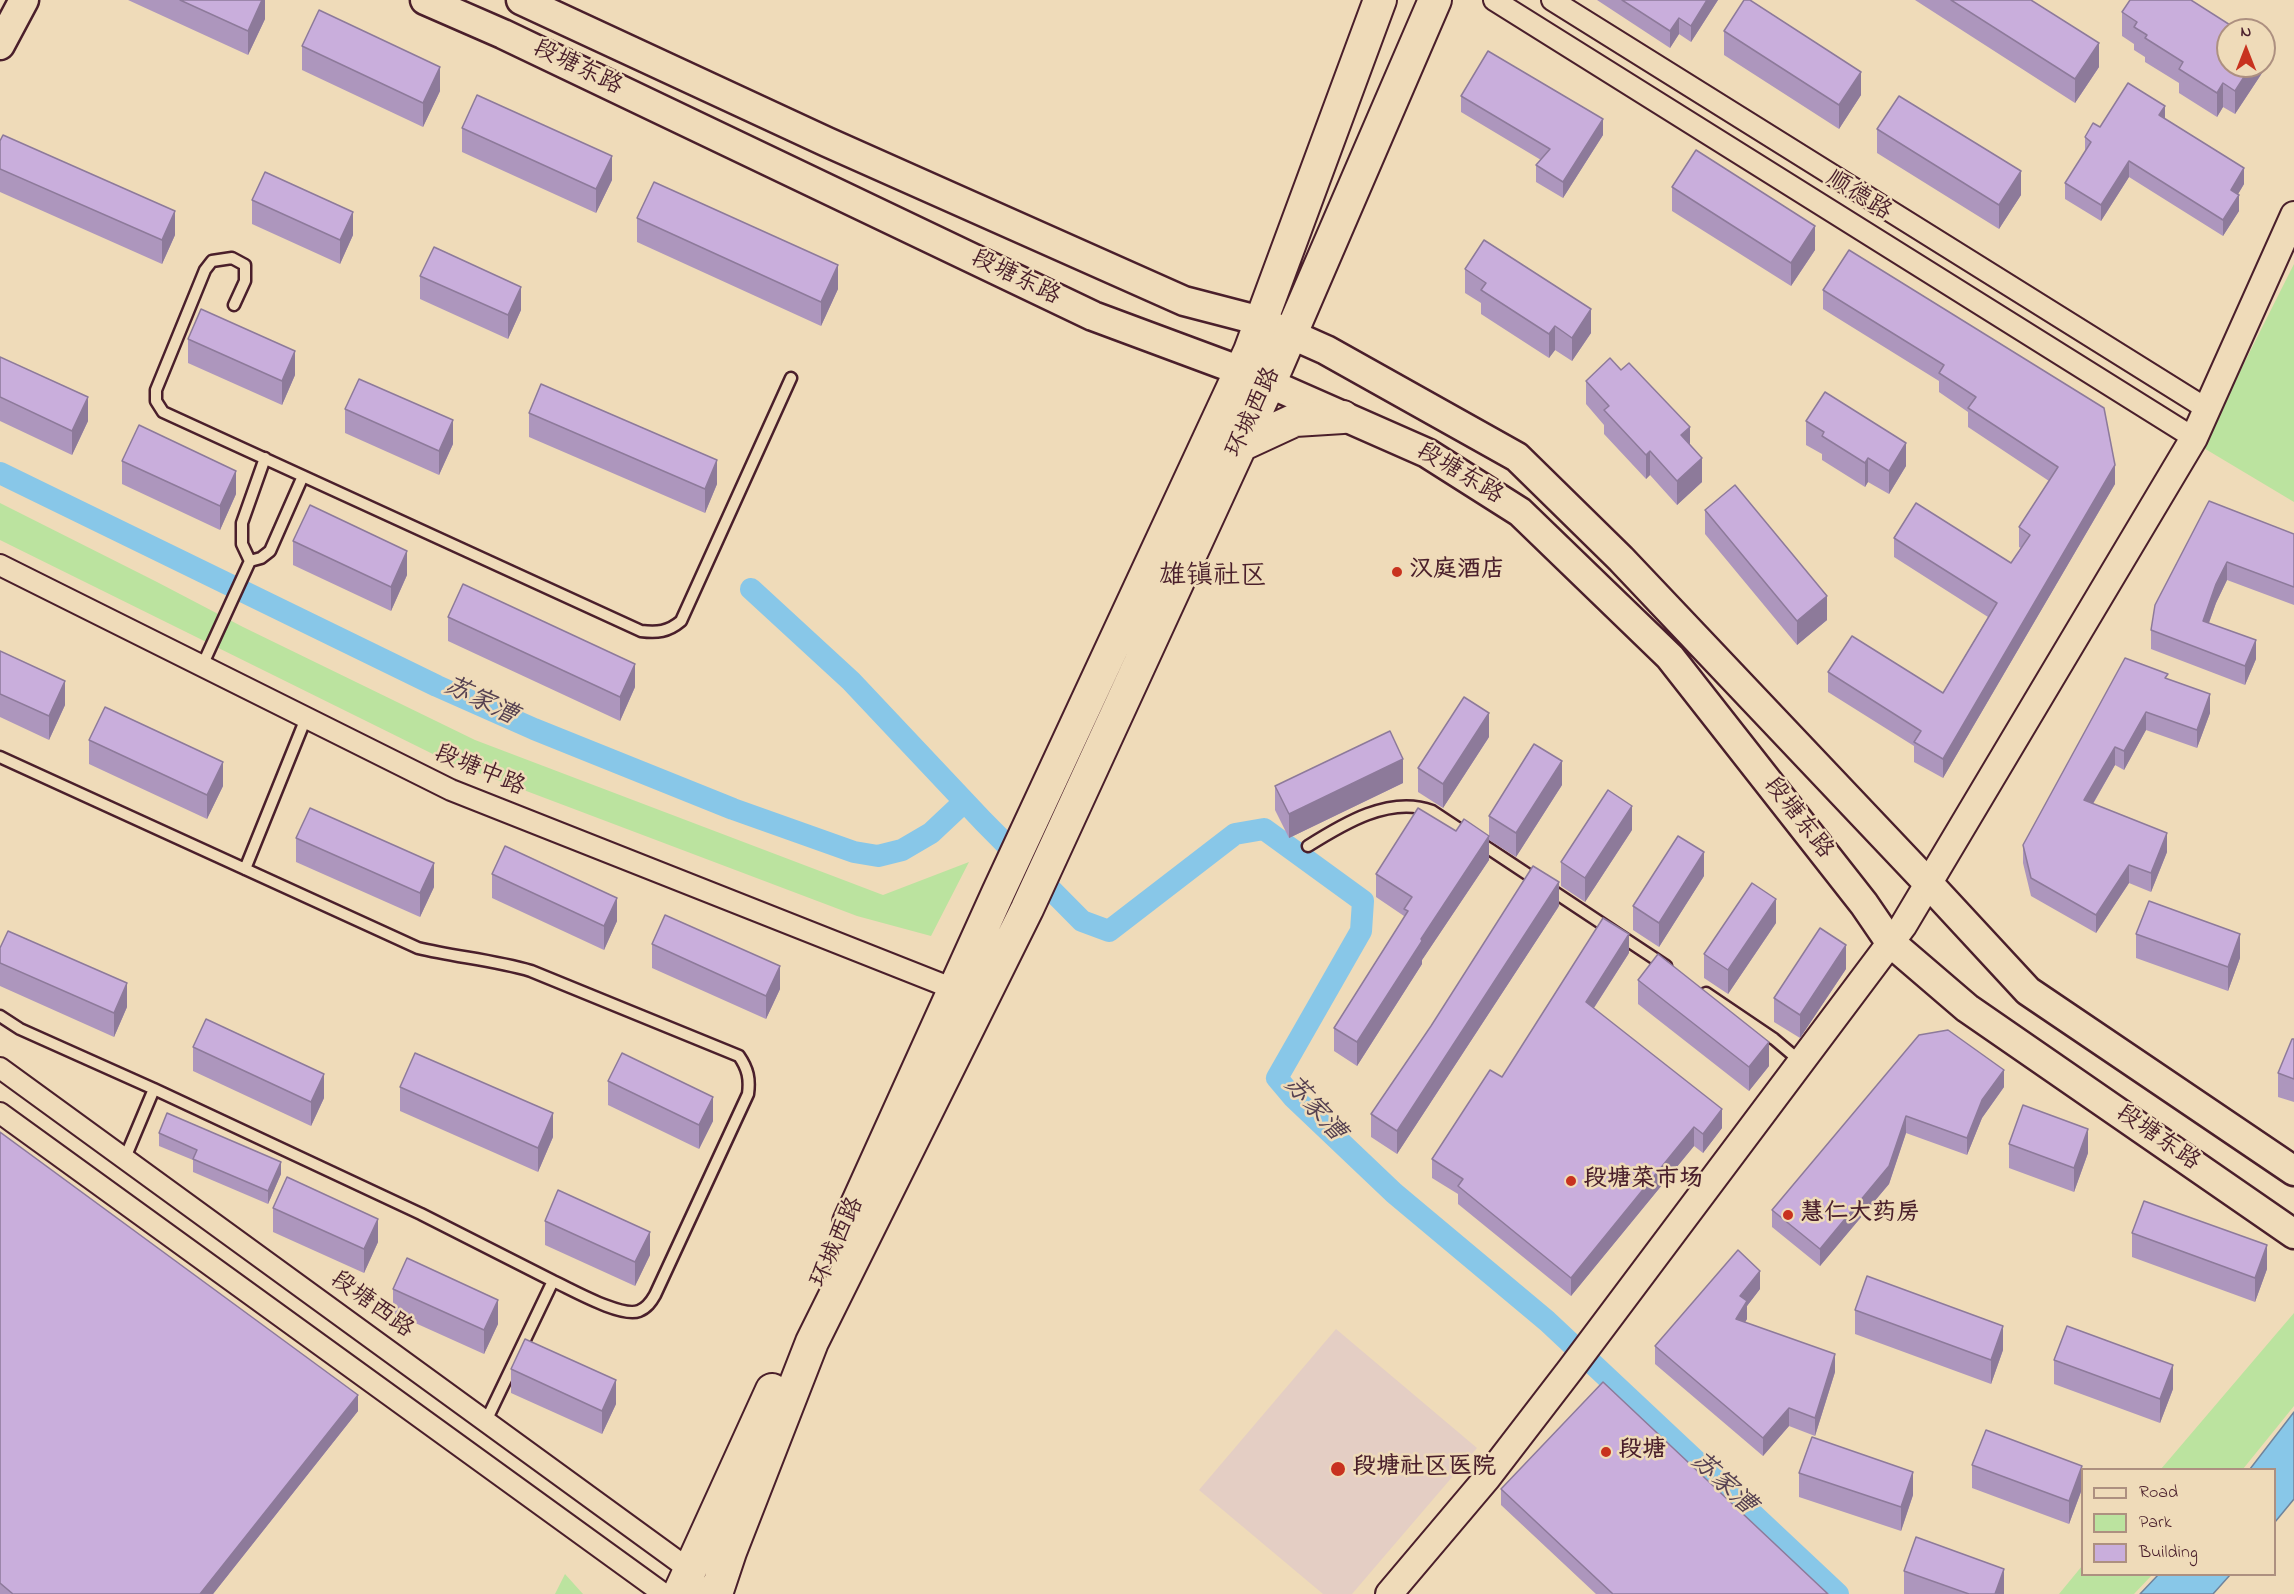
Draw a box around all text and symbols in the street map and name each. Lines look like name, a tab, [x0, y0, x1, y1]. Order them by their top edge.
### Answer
north arrow	[2216, 18, 2276, 78]
text: N	[2241, 20, 2251, 44]
street label: 段塘东路	[528, 35, 626, 103]
street label: 顺德路	[1820, 166, 1896, 228]
street label: 段塘东路	[966, 245, 1064, 313]
street label: 环城西路	[1222, 363, 1288, 463]
street label: 段塘东路	[1410, 438, 1508, 512]
place label: 汉庭酒店	[1409, 558, 1505, 586]
district label: 雄镇社区	[1159, 563, 1267, 595]
marker: 汉庭酒店	[1390, 565, 1404, 579]
water label: 苏家漕	[438, 672, 522, 734]
street label: 段塘中路	[429, 740, 529, 804]
street label: 段塘东路	[1756, 772, 1838, 866]
water label: 苏家漕	[1275, 1071, 1351, 1149]
street label: 段塘东路	[2109, 1100, 2205, 1178]
place label: 段塘菜市场	[1583, 1167, 1703, 1195]
marker: 段塘菜市场	[1564, 1174, 1578, 1188]
street label: 环城西路	[806, 1193, 872, 1293]
place label: 慧仁大药房	[1800, 1201, 1920, 1229]
marker: 慧仁大药房	[1781, 1208, 1795, 1222]
street label: 段塘西路	[324, 1266, 418, 1346]
place label: 段塘	[1618, 1438, 1666, 1466]
marker: 段塘	[1599, 1445, 1613, 1459]
water label: 苏家漕	[1683, 1447, 1761, 1523]
place label: 段塘社区医院	[1352, 1455, 1496, 1483]
marker: 段塘社区医院	[1329, 1460, 1347, 1478]
legend	[2081, 1468, 2276, 1576]
text: Road	[2139, 1480, 2178, 1506]
text: Park	[2139, 1510, 2172, 1536]
text: Building	[2139, 1540, 2198, 1566]

